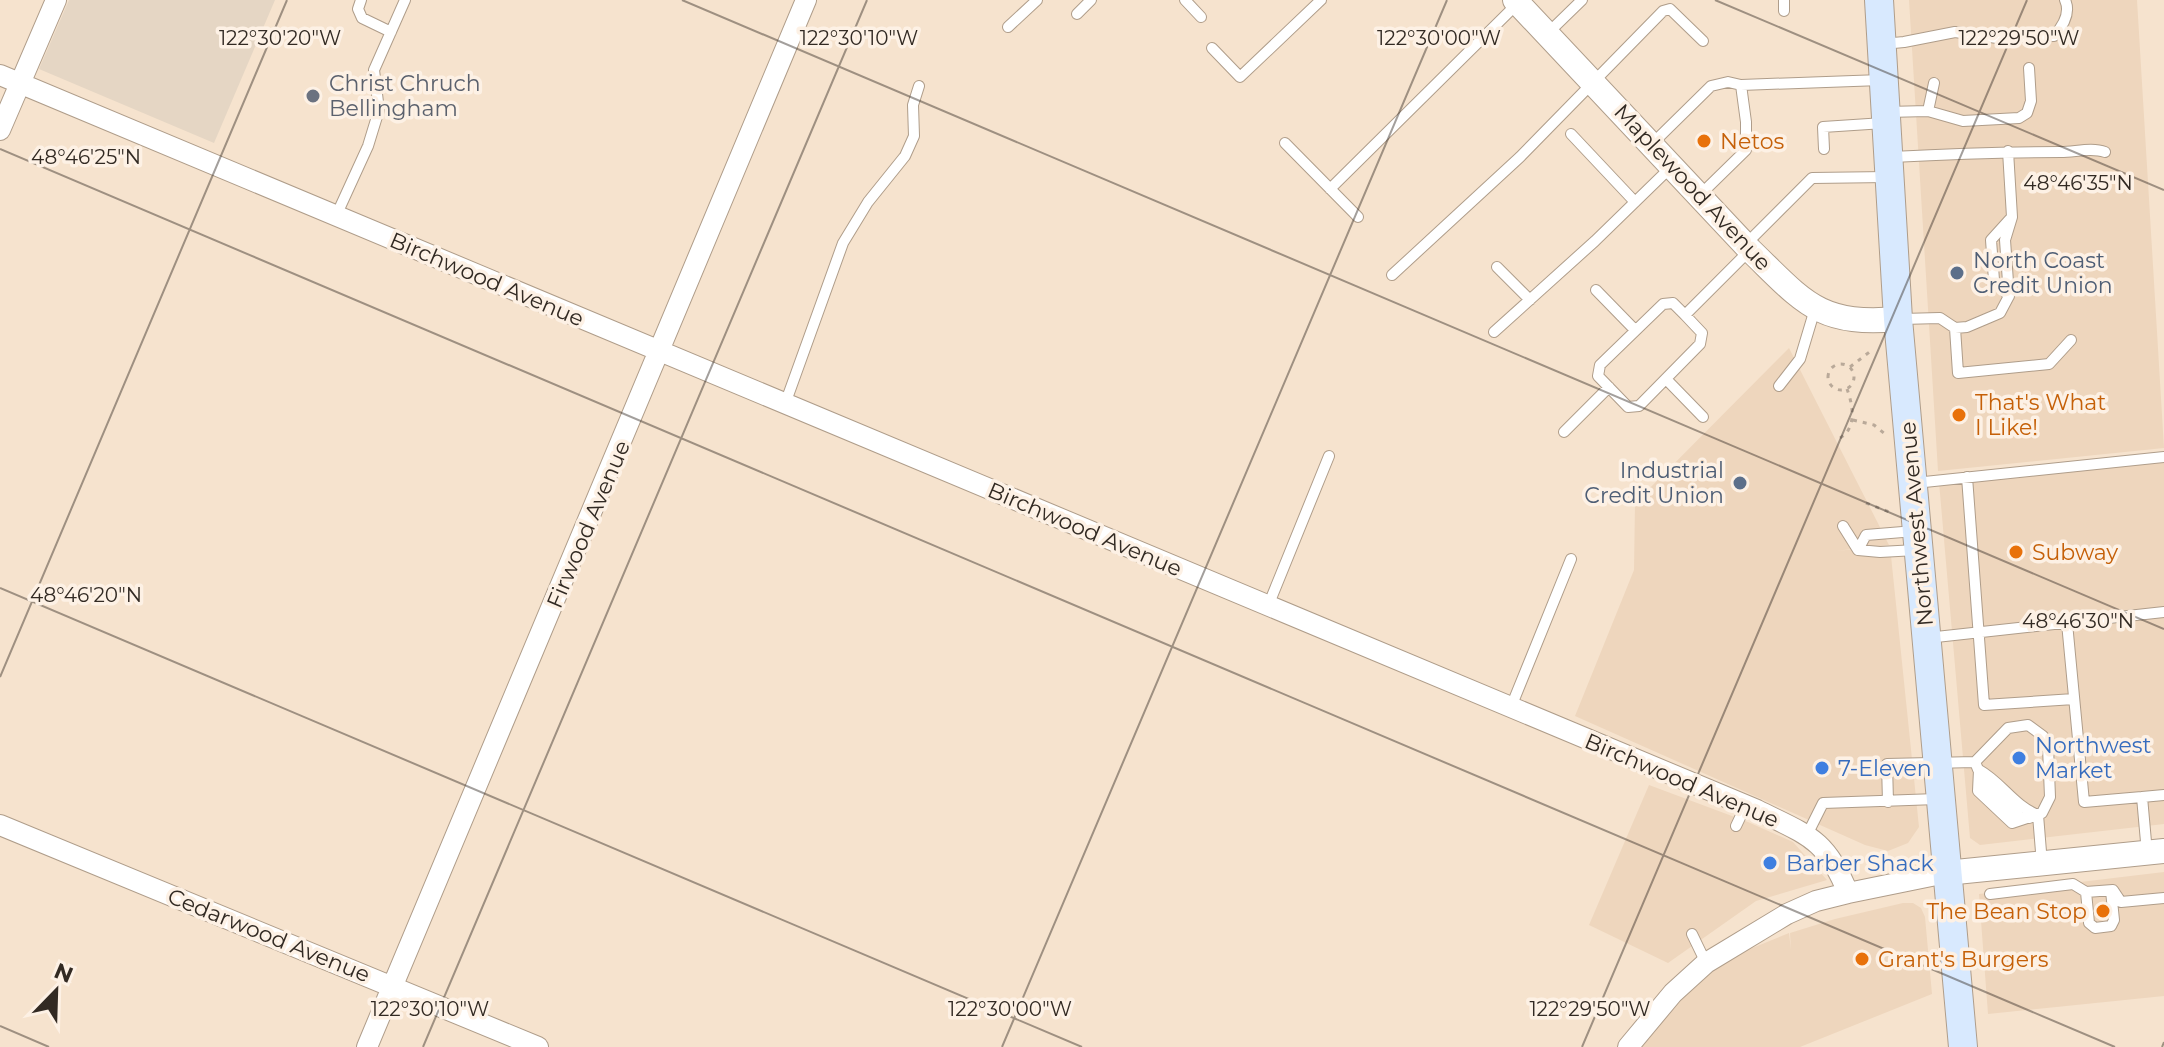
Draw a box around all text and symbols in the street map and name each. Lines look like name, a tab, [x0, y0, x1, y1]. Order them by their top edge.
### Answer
text: 122°30'20"W	[219, 26, 341, 50]
text: 122°30'10"W	[800, 26, 918, 50]
text: 122°30'00"W	[1377, 26, 1501, 50]
text: 122°29'50"W	[1958, 26, 2080, 50]
place label: Christ Chruch Bellingham	[329, 70, 481, 122]
marker: Christ Chruch Bellingham	[304, 87, 322, 105]
street label: Maplewood Avenue	[1608, 98, 1777, 276]
place label: Netos	[1720, 128, 1784, 155]
marker: Netos	[1695, 132, 1713, 150]
text: 48°46'25"N	[31, 145, 141, 169]
text: 48°46'35"N	[2023, 171, 2133, 195]
street label: Birchwood Avenue	[386, 226, 588, 333]
place label: North Coast Credit Union	[1973, 247, 2113, 299]
marker: North Coast Credit Union	[1948, 264, 1966, 282]
place label: That's What I Like!	[1975, 389, 2106, 441]
marker: That's What I Like!	[1950, 406, 1968, 424]
street label: Northwest Avenue	[1894, 421, 1939, 627]
street label: Firwood Avenue	[541, 436, 636, 612]
place label: Industrial Credit Union	[1584, 457, 1724, 509]
marker: Industrial Credit Union	[1731, 474, 1749, 492]
street label: Birchwood Avenue	[984, 476, 1186, 583]
place label: Subway	[2032, 539, 2118, 566]
marker: Subway	[2007, 543, 2025, 561]
text: 48°46'20"N	[30, 583, 142, 607]
text: 48°46'30"N	[2022, 609, 2134, 633]
street label: Birchwood Avenue	[1581, 727, 1783, 834]
place label: Northwest Market	[2035, 732, 2151, 784]
marker: Northwest Market	[2010, 749, 2028, 767]
place label: 7-Eleven	[1838, 755, 1932, 782]
marker: 7-Eleven	[1813, 759, 1831, 777]
place label: Barber Shack	[1786, 850, 1935, 877]
marker: Barber Shack	[1761, 854, 1779, 872]
street label: Cedarwood Avenue	[164, 883, 374, 988]
place label: The Bean Stop	[1927, 898, 2087, 925]
marker: The Bean Stop	[2094, 902, 2112, 920]
place label: Grant's Burgers	[1878, 946, 2049, 973]
marker: Grant's Burgers	[1853, 950, 1871, 968]
north arrow	[16, 951, 96, 1031]
text: N	[50, 957, 77, 989]
text: 122°30'10"W	[371, 997, 489, 1021]
text: 122°30'00"W	[948, 997, 1072, 1021]
text: 122°29'50"W	[1529, 997, 1651, 1021]

